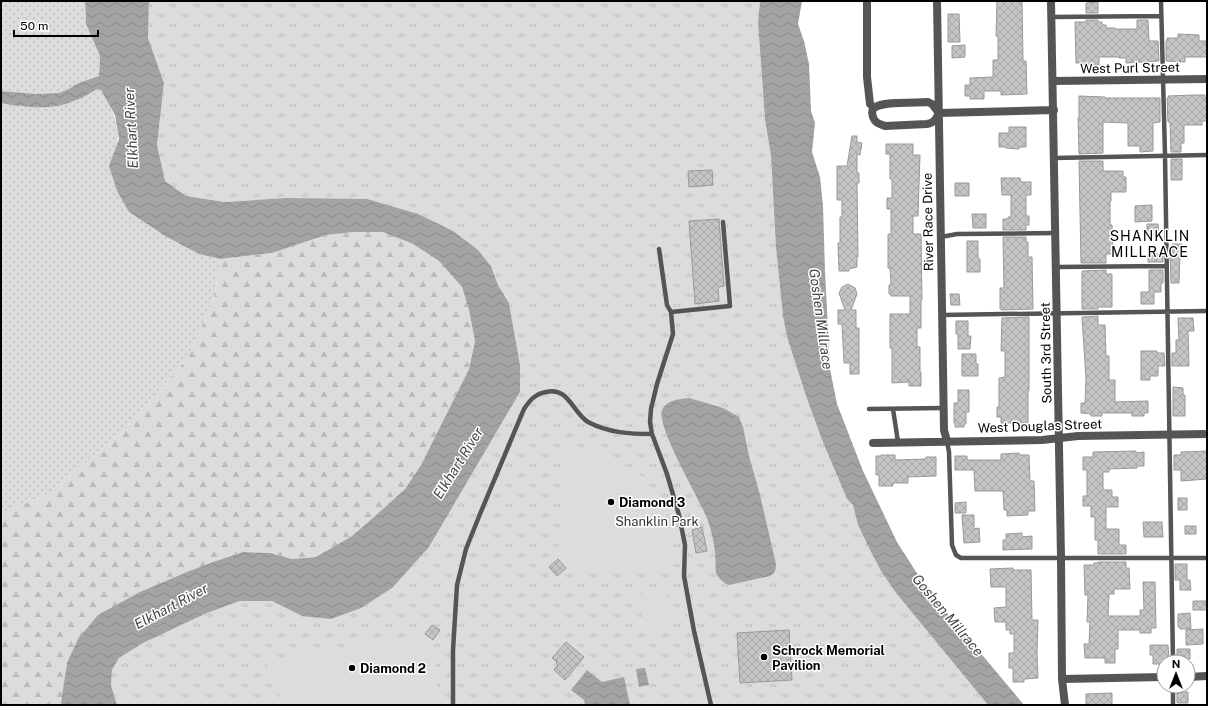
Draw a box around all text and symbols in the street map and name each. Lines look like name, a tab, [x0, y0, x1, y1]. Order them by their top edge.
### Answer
scale bar	[14, 12, 98, 38]
text: 50 m	[20, 19, 48, 33]
street label: West Purl Street	[1080, 60, 1180, 76]
water label: Elkhart River	[121, 86, 141, 169]
street label: River Race Drive	[920, 173, 936, 271]
district label: SHANKLIN MILLRACE	[1110, 228, 1190, 260]
water label: Goshen Millrace	[806, 267, 836, 371]
street label: South 3rd Street	[1038, 302, 1054, 404]
street label: West Douglas Street	[978, 416, 1102, 436]
water label: Elkhart River	[430, 424, 487, 502]
place label: Diamond 3	[619, 495, 686, 510]
marker: Diamond 3	[606, 497, 616, 507]
park label: Shanklin Park	[615, 514, 699, 529]
water label: Goshen Millrace	[909, 571, 987, 659]
water label: Elkhart River	[132, 580, 211, 632]
place label: Schrock Memorial Pavilion	[772, 643, 885, 673]
marker: Schrock Memorial Pavilion	[759, 652, 769, 662]
north arrow	[1156, 654, 1196, 694]
text: N	[1172, 658, 1180, 670]
place label: Diamond 2	[360, 661, 426, 676]
marker: Diamond 2	[347, 663, 357, 673]

